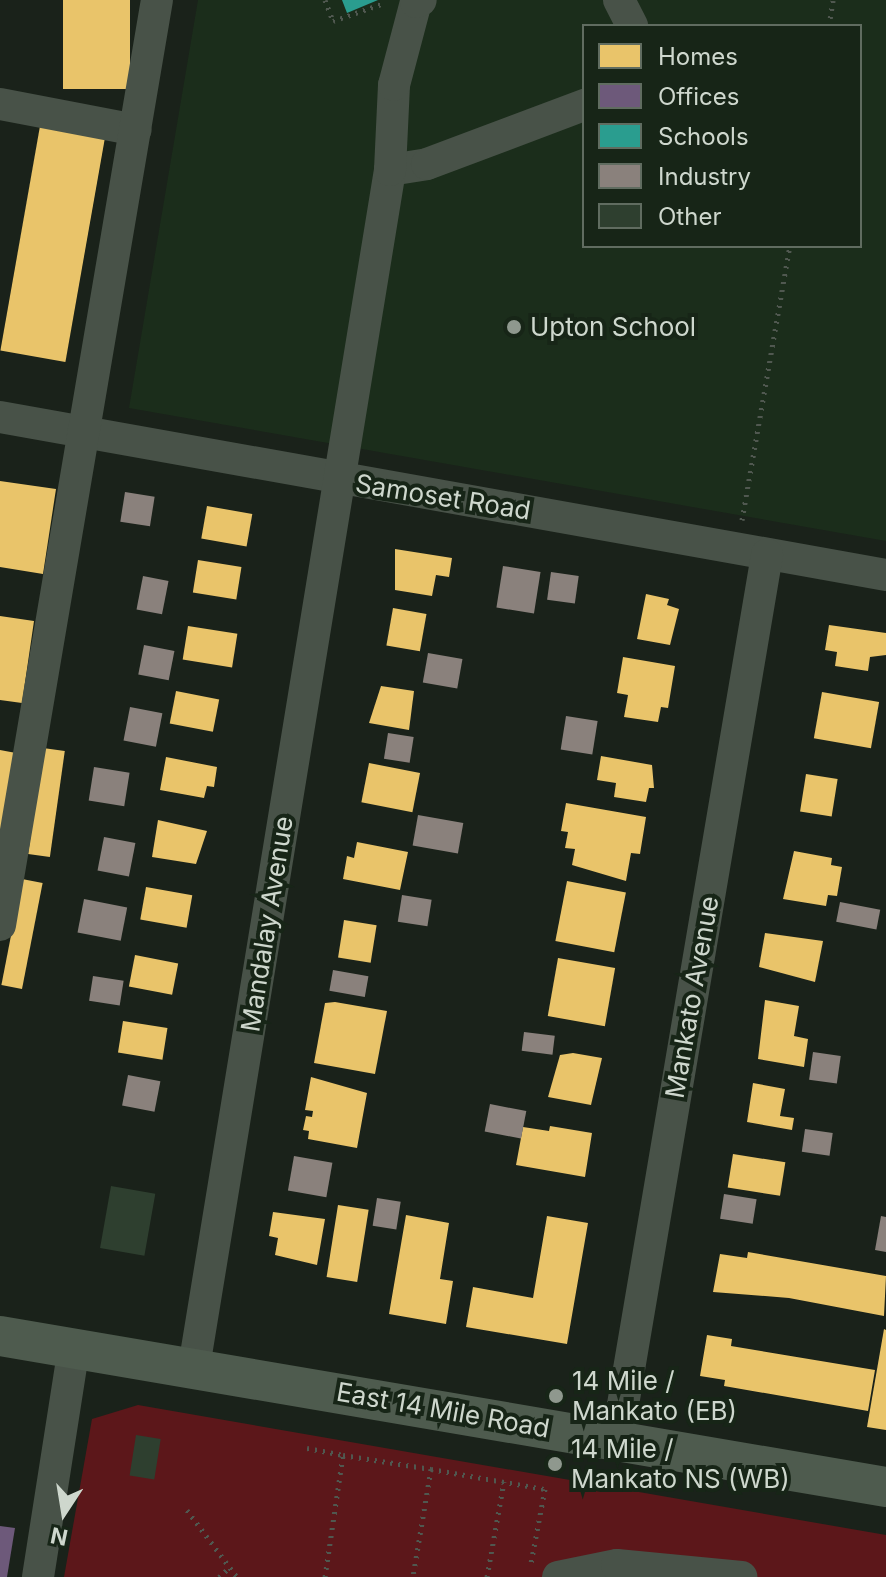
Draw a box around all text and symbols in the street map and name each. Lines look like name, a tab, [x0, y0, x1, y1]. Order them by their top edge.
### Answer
legend	[582, 24, 862, 248]
text: Homes	[658, 42, 738, 71]
text: Offices	[658, 82, 739, 111]
text: Schools	[658, 122, 749, 151]
text: Industry	[658, 162, 751, 191]
text: Other	[658, 202, 721, 231]
place label: Upton School	[530, 311, 696, 343]
marker: Upton School	[505, 318, 523, 336]
street label: Samoset Road	[353, 468, 533, 526]
street label: Mandalay Avenue	[235, 814, 299, 1034]
street label: Mankato Avenue	[659, 893, 725, 1101]
place label: 14 Mile / Mankato (EB)	[572, 1365, 737, 1426]
street label: East 14 Mile Road	[334, 1376, 552, 1444]
marker: 14 Mile / Mankato (EB)	[547, 1387, 565, 1405]
place label: 14 Mile / Mankato NS (WB)	[571, 1433, 790, 1494]
marker: 14 Mile / Mankato NS (WB)	[546, 1455, 564, 1473]
north arrow	[24, 1473, 104, 1553]
text: N	[48, 1522, 70, 1551]

